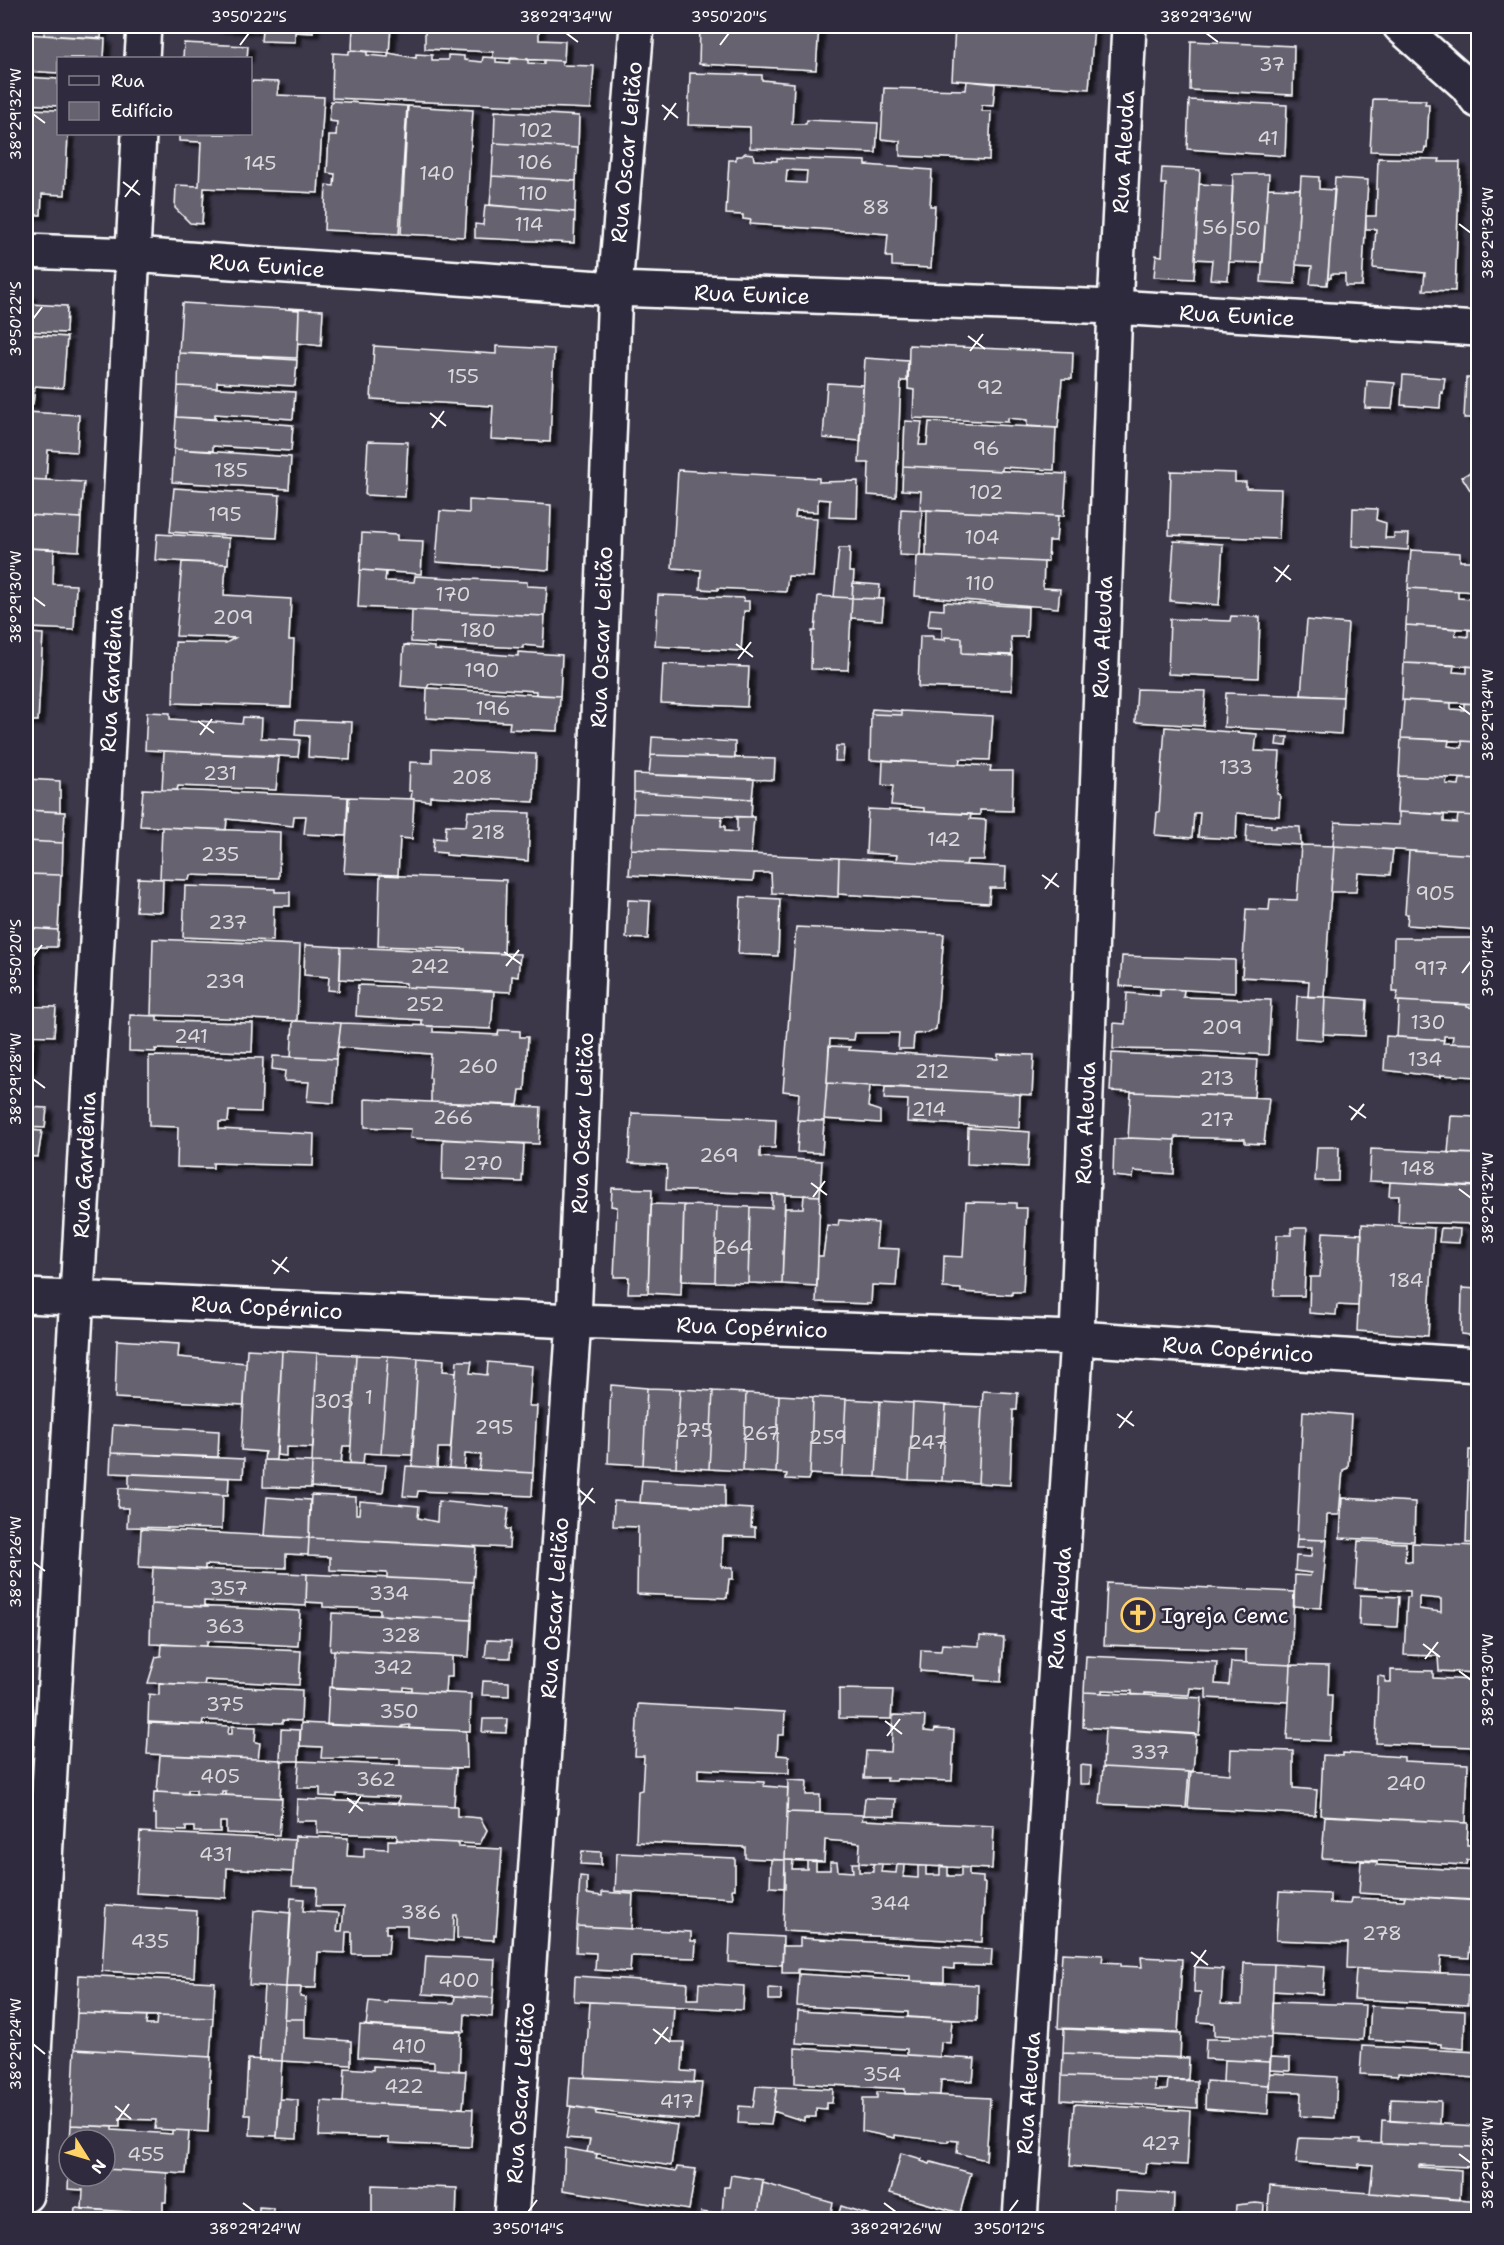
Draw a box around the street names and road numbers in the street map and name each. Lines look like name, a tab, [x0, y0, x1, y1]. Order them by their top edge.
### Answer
street label: Rua Oscar Leitão	[604, 60, 649, 244]
street label: Rua Aleuda	[1106, 89, 1141, 214]
street label: Rua Eunice	[208, 247, 326, 284]
street label: Rua Eunice	[693, 278, 810, 311]
street label: Rua Eunice	[1178, 298, 1296, 333]
street label: Rua Oscar Leitão	[584, 546, 619, 729]
street label: Rua Aleuda	[1086, 575, 1119, 699]
street label: Rua Gardênia	[93, 605, 130, 753]
street label: Rua Oscar Leitão	[565, 1032, 600, 1215]
street label: Rua Aleuda	[1069, 1061, 1102, 1185]
street label: Rua Gardênia	[66, 1091, 103, 1239]
street label: Rua Copérnico	[190, 1289, 344, 1326]
street label: Rua Copérnico	[676, 1310, 828, 1345]
street label: Rua Copérnico	[1161, 1330, 1315, 1369]
street label: Rua Oscar Leitão	[534, 1516, 575, 1700]
street label: Rua Aleuda	[1041, 1545, 1078, 1671]
street label: Rua Oscar Leitão	[500, 2001, 541, 2185]
street label: Rua Aleuda	[1010, 2030, 1047, 2156]

